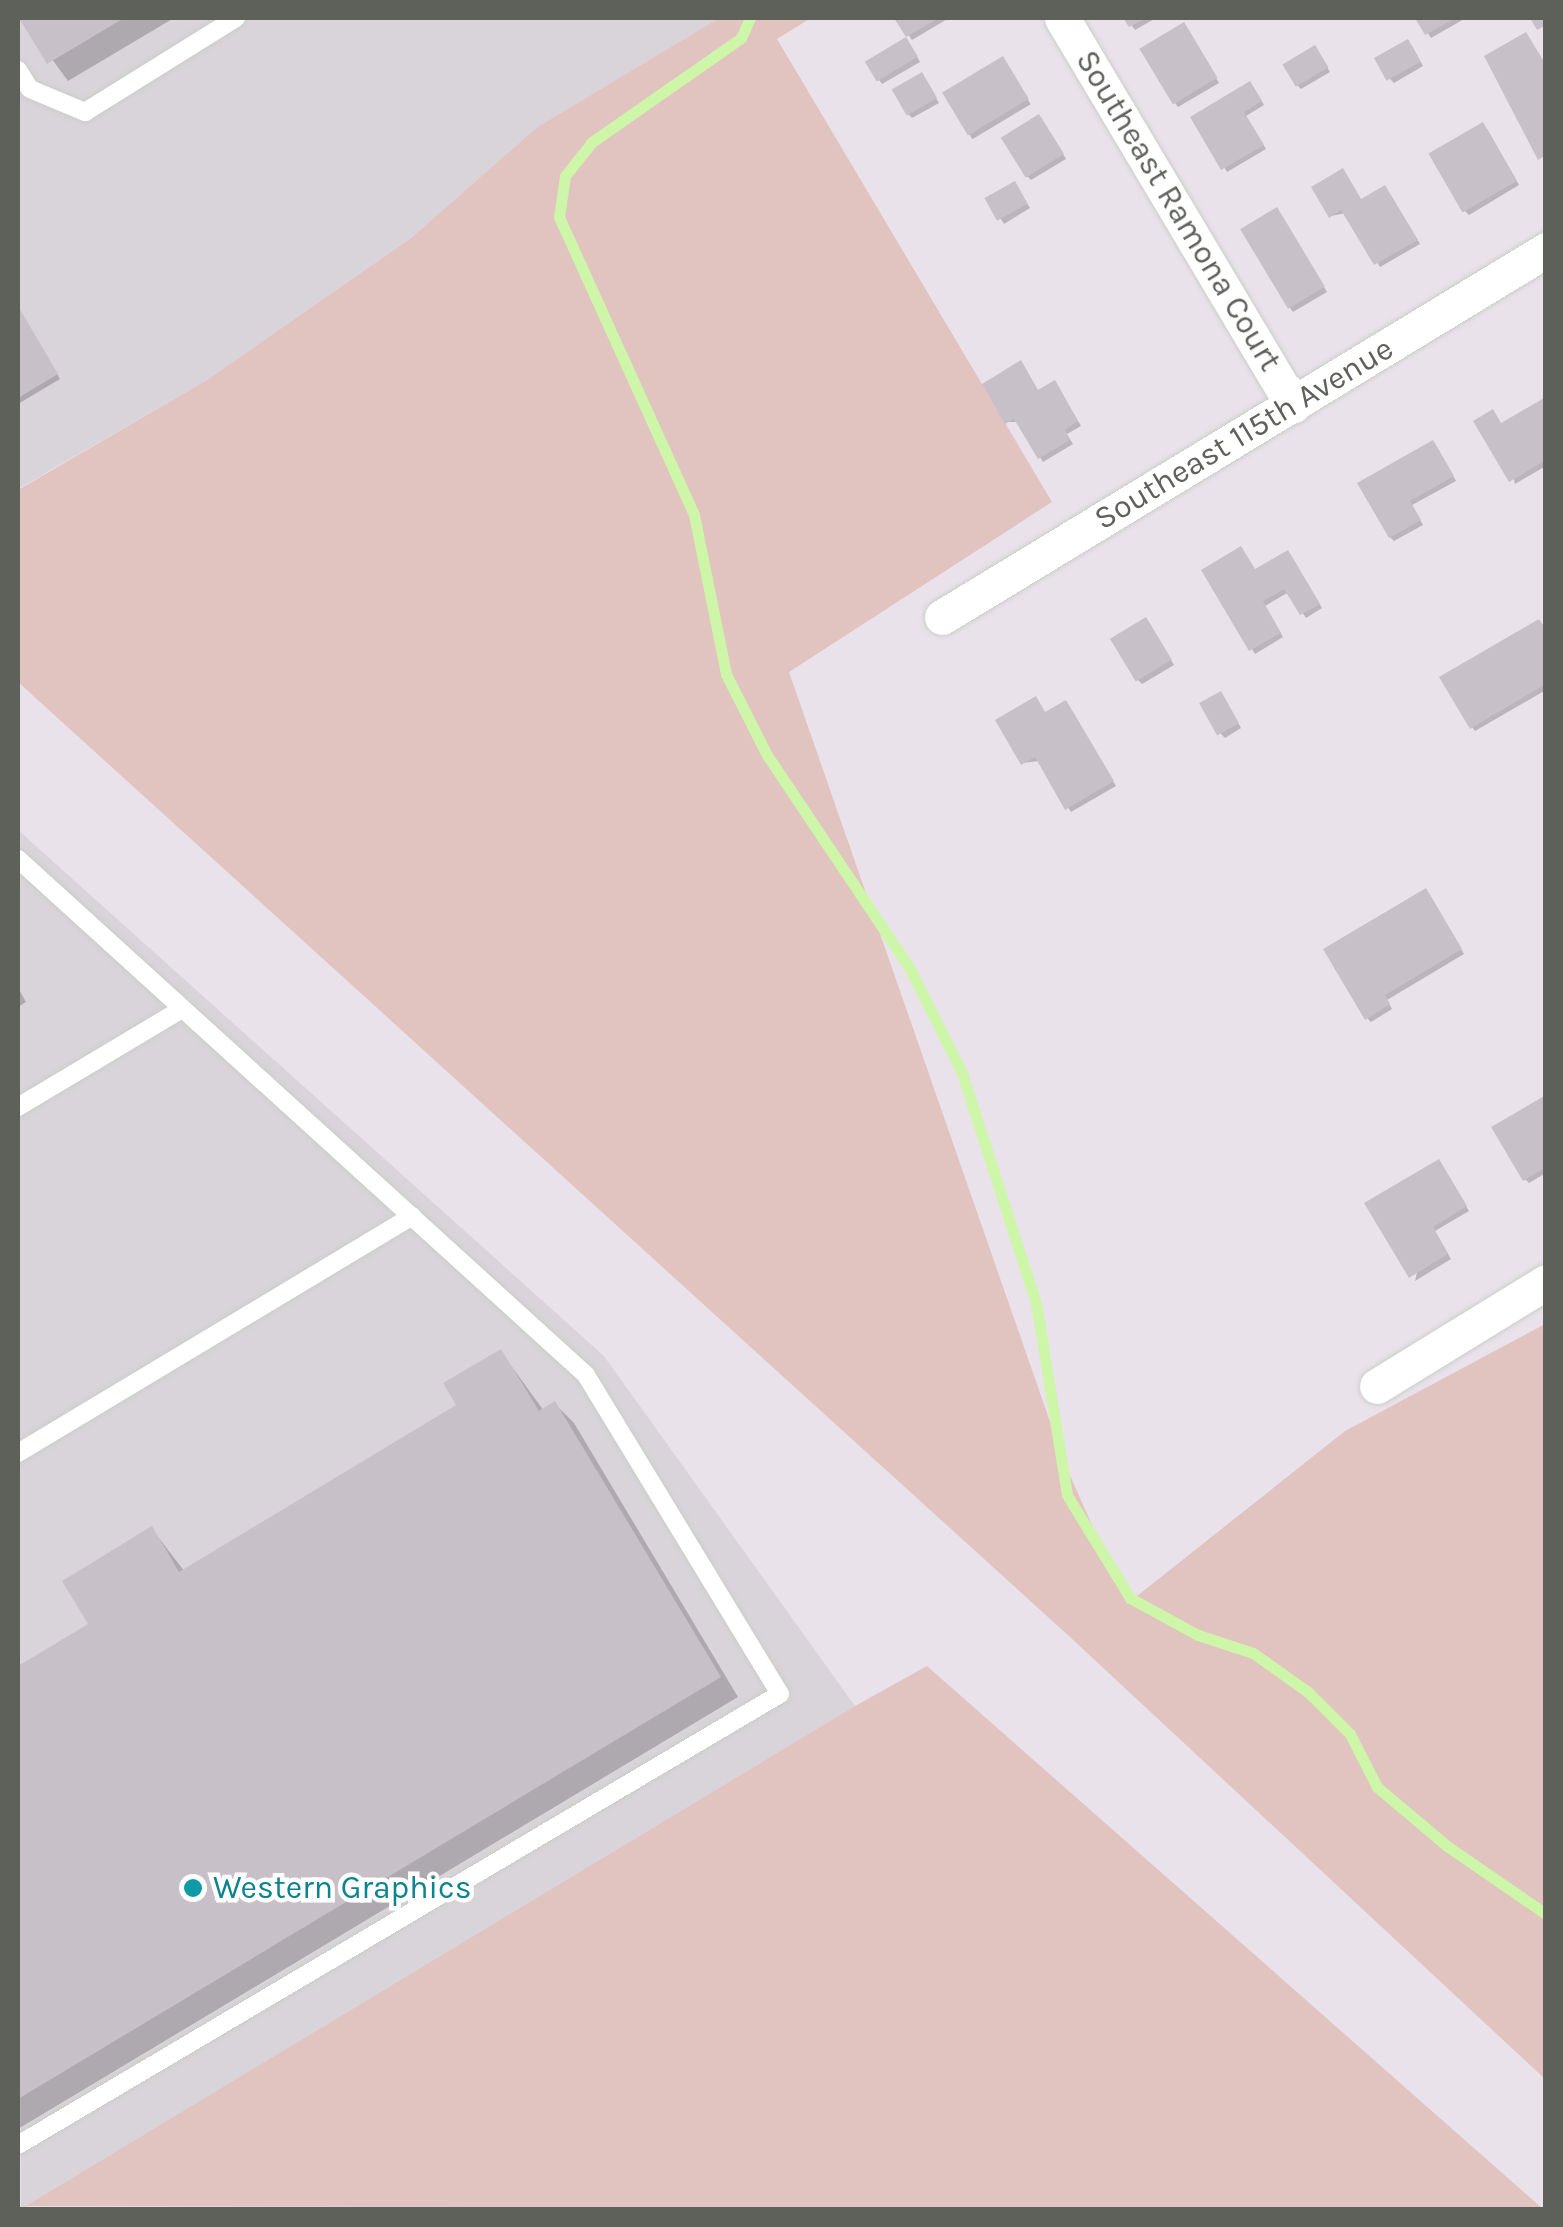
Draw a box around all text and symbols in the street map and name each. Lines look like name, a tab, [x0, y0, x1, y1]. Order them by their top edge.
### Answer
street label: Southeast Ramona Court	[1067, 44, 1289, 378]
street label: Southeast 115th Avenue	[1088, 330, 1400, 538]
place label: Western Graphics	[213, 1869, 471, 1907]
marker: Western Graphics	[182, 1877, 204, 1899]

